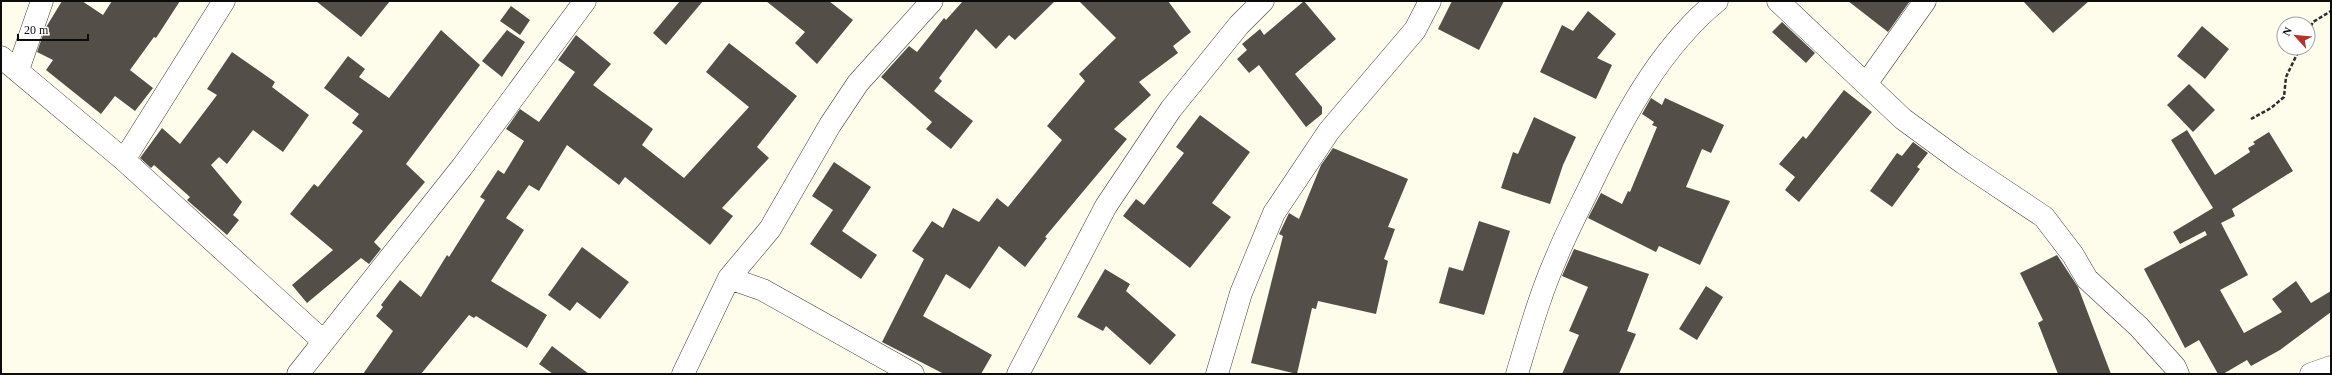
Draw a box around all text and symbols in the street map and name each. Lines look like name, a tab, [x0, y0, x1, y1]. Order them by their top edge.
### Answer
scale bar	[18, 16, 88, 42]
north arrow	[2276, 16, 2316, 56]
text: 20 m	[24, 23, 49, 37]
text: N	[2280, 25, 2294, 38]

